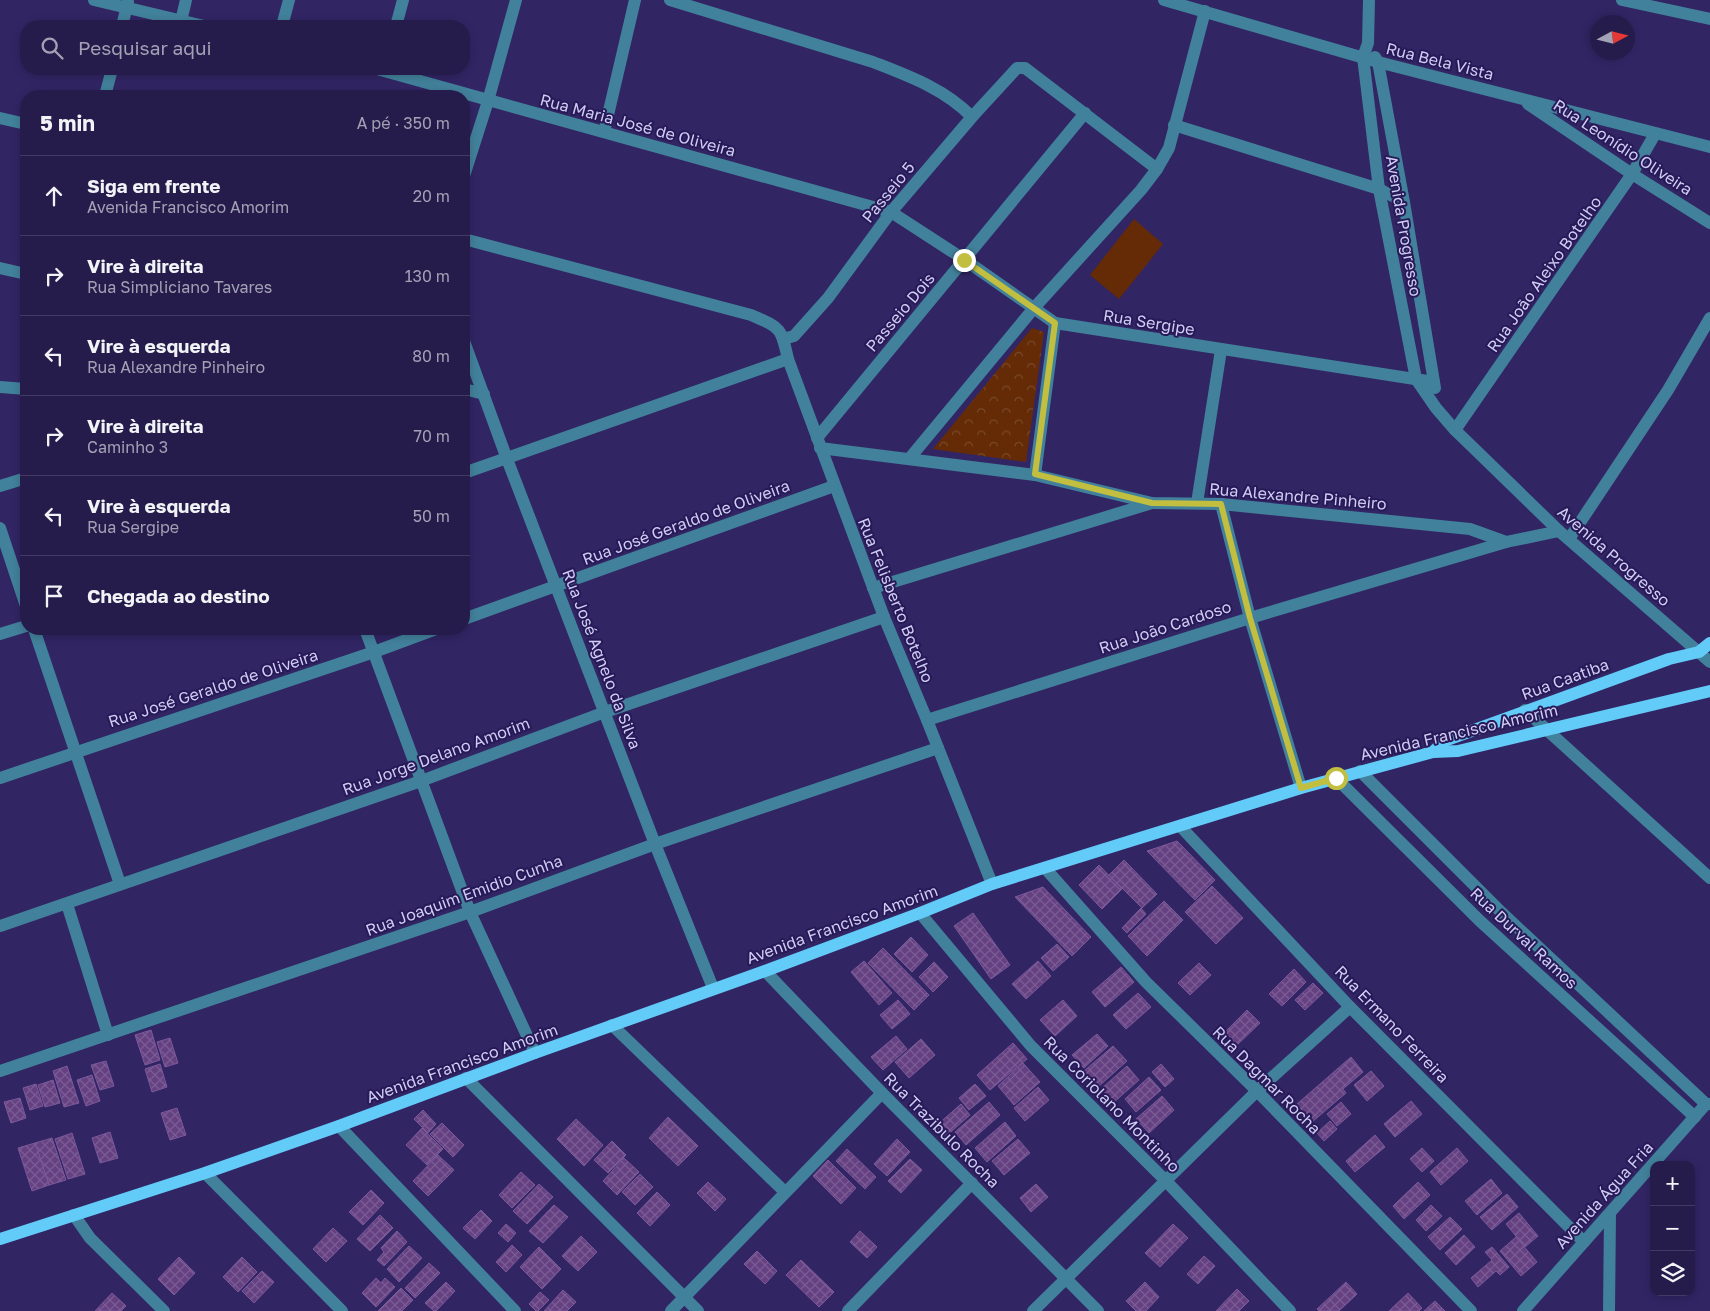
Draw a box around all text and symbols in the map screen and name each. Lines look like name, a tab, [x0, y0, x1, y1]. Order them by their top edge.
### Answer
north arrow	[1590, 15, 1635, 60]
search box	[20, 20, 470, 75]
icon: search	[38, 34, 66, 62]
text: Pesquisar aqui	[78, 36, 212, 59]
street label: Rua Bela Vista	[1384, 38, 1496, 84]
street label: Rua Maria José de Oliveira	[538, 89, 738, 161]
street label: Rua Leonídio Oliveira	[1550, 95, 1696, 199]
text: 5 min	[40, 110, 95, 136]
text: A pé · 350 m	[357, 113, 450, 133]
street label: Avenida Progresso	[1382, 154, 1426, 298]
street label: Passeio 5	[857, 157, 919, 227]
text: Siga em frente	[87, 174, 221, 197]
icon: ahead	[40, 182, 68, 210]
text: 20 m	[413, 186, 450, 206]
street label: Rua João Aleixo Botelho	[1482, 192, 1606, 356]
text: Avenida Francisco Amorim	[87, 197, 289, 217]
route end	[953, 249, 976, 272]
text: Vire à direita	[87, 254, 204, 277]
icon: right	[40, 262, 68, 290]
text: 130 m	[405, 266, 450, 286]
street label: Passeio Dois	[861, 268, 939, 356]
text: Rua Simpliciano Tavares	[87, 277, 272, 297]
street label: Rua Sergipe	[1102, 305, 1196, 339]
text: Vire à esquerda	[87, 334, 230, 357]
icon: left	[40, 342, 68, 370]
text: 80 m	[412, 346, 450, 366]
text: Rua Alexandre Pinheiro	[87, 357, 265, 377]
text: Vire à direita	[87, 414, 204, 437]
icon: right	[40, 422, 68, 450]
text: 70 m	[413, 426, 450, 446]
text: Caminho 3	[87, 437, 168, 457]
street label: Rua José Geraldo de Oliveira	[580, 475, 792, 569]
street label: Rua Alexandre Pinheiro	[1208, 478, 1388, 514]
text: Vire à esquerda	[87, 494, 230, 517]
icon: left	[40, 502, 68, 530]
street label: Avenida Progresso	[1554, 502, 1674, 610]
text: 50 m	[413, 506, 450, 526]
street label: Rua Felisberto Botelho	[854, 515, 938, 685]
text: Rua Sergipe	[87, 517, 179, 537]
street label: Rua José Agnelo da Silva	[558, 566, 646, 752]
icon: arrive	[40, 582, 68, 610]
text: Chegada ao destino	[87, 584, 270, 607]
street label: Rua João Cardoso	[1096, 596, 1234, 658]
street label: Rua José Geraldo de Oliveira	[106, 645, 320, 731]
street label: Rua Caatiba	[1519, 654, 1611, 704]
street label: Avenida Francisco Amorim	[1358, 700, 1560, 764]
street label: Rua Jorge Delano Amorim	[339, 713, 533, 799]
route start	[1325, 767, 1348, 790]
street label: Rua Joaquim Emidio Cunha	[363, 850, 565, 940]
street label: Avenida Francisco Amorim	[744, 880, 940, 968]
street label: Rua Durval Ramos	[1466, 883, 1582, 993]
street label: Rua Ermano Ferreira	[1331, 961, 1453, 1087]
street label: Avenida Francisco Amorim	[364, 1019, 560, 1107]
street label: Rua Dagmar Rocha	[1209, 1022, 1325, 1138]
street label: Rua Coriolano Montinho	[1040, 1032, 1184, 1176]
street label: Rua Trazibulo Rocha	[880, 1068, 1004, 1192]
street label: Avenida Água Fria	[1551, 1137, 1657, 1253]
map controls	[1650, 1161, 1695, 1296]
button: +	[1650, 1161, 1695, 1206]
button: −	[1650, 1206, 1695, 1251]
button: layers	[1650, 1251, 1695, 1296]

